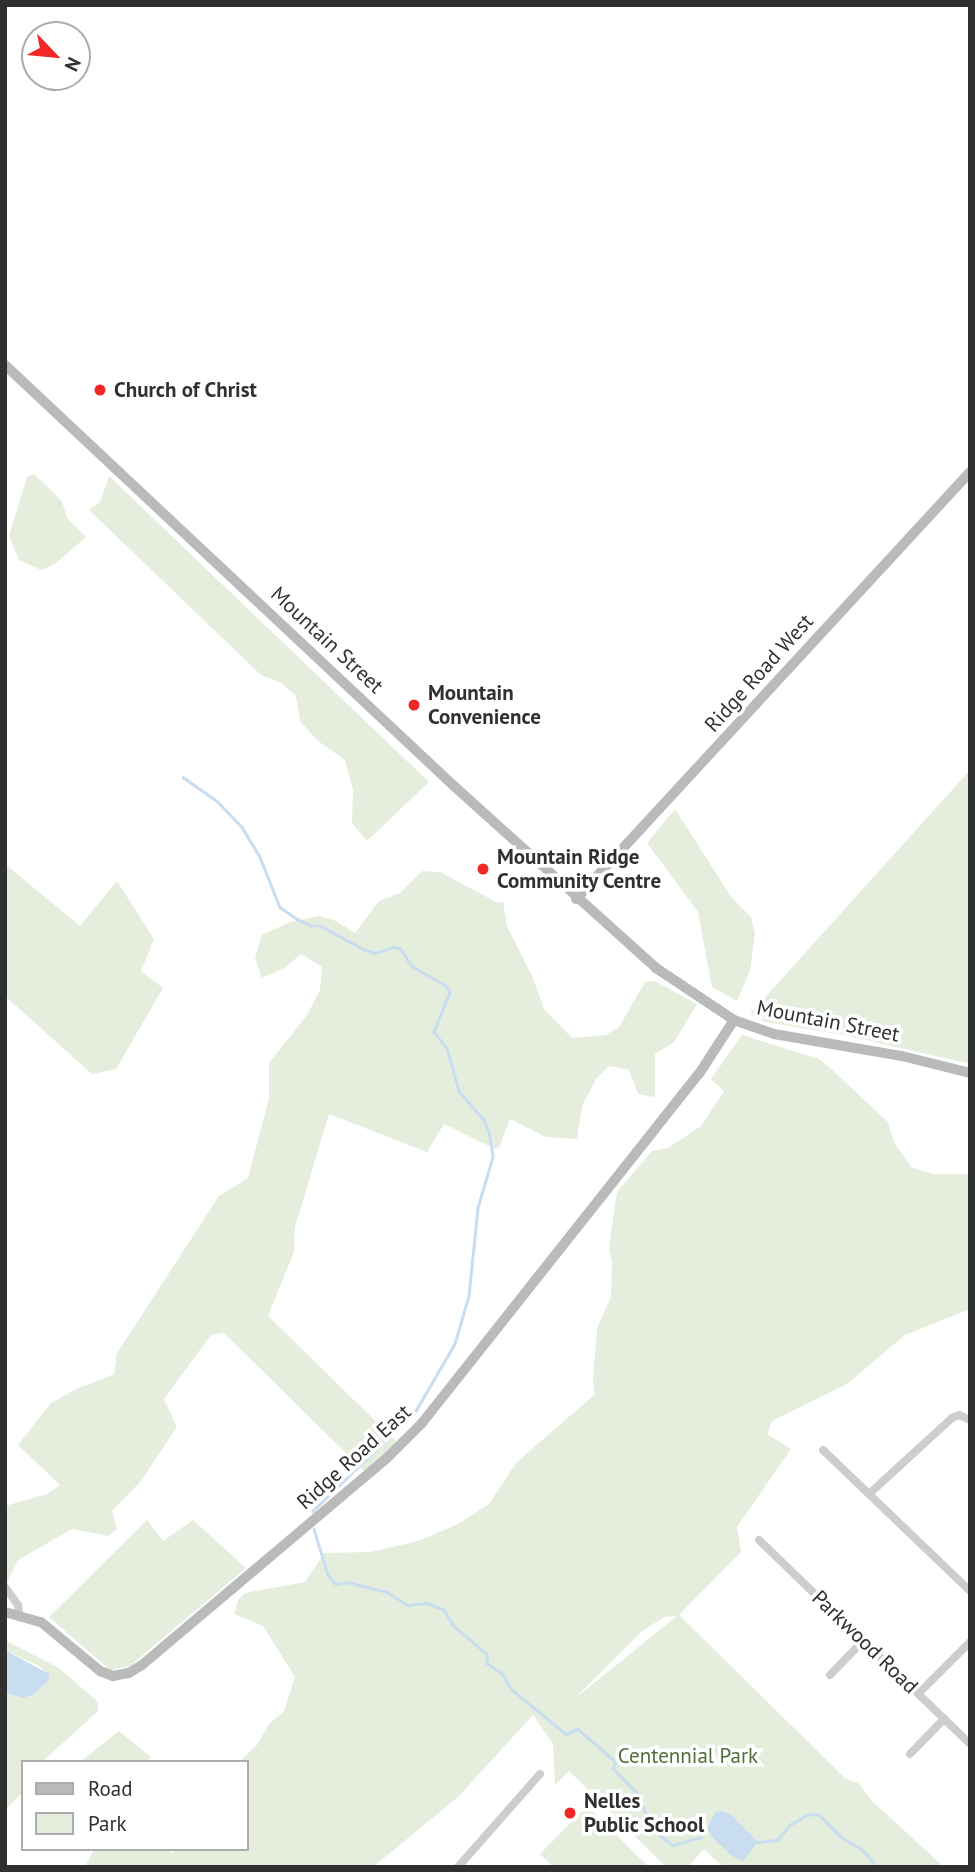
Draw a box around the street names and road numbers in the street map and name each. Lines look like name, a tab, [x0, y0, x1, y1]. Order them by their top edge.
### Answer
street label: Mountain Street	[266, 581, 388, 699]
street label: Ridge Road West	[699, 609, 819, 737]
street label: Mountain Street	[755, 995, 901, 1047]
street label: Ridge Road East	[292, 1399, 416, 1515]
street label: Parkwood Road	[807, 1585, 923, 1699]

